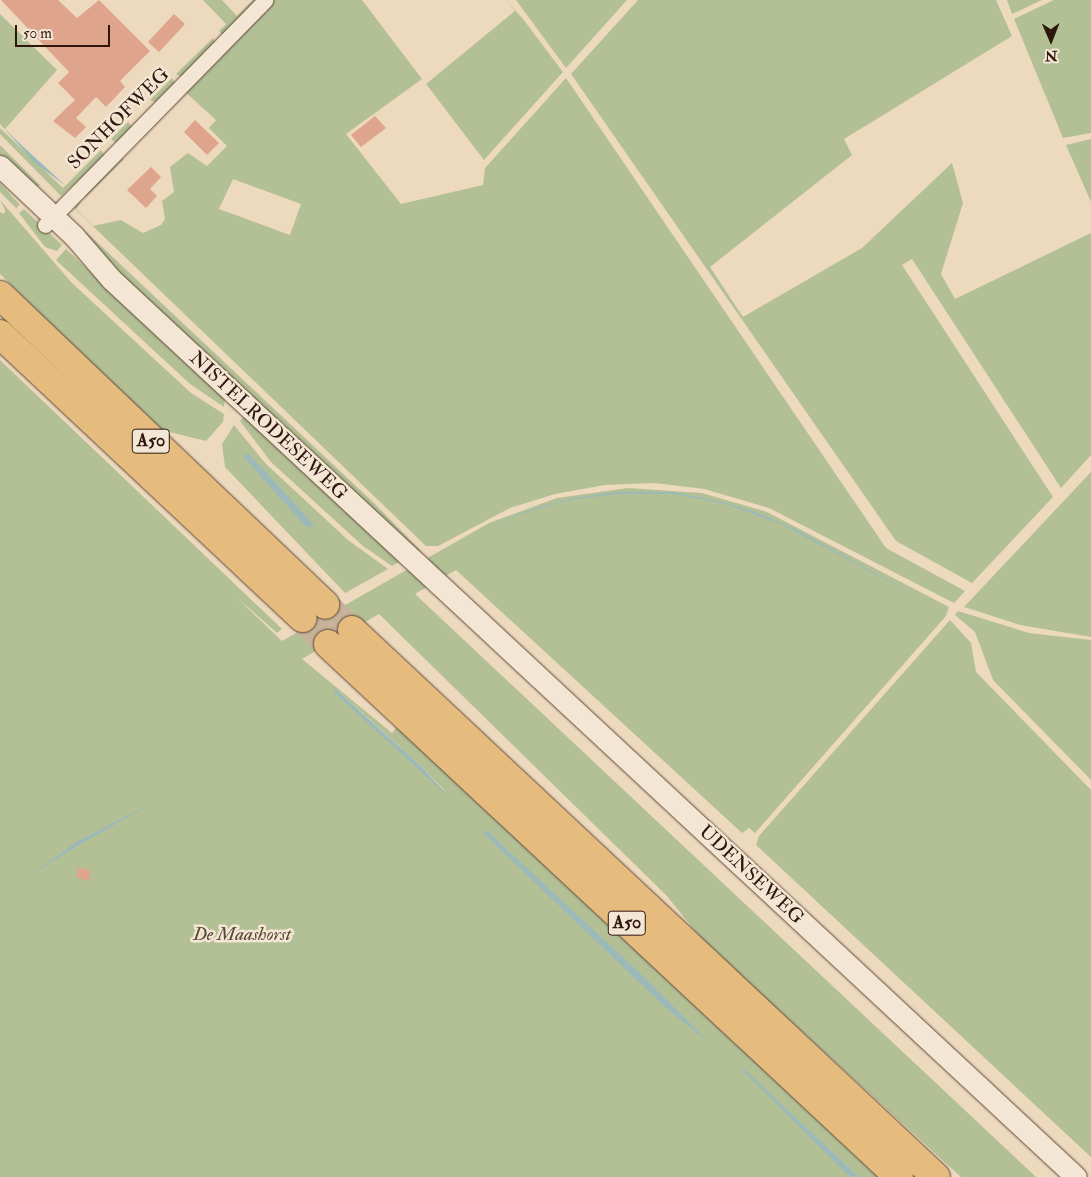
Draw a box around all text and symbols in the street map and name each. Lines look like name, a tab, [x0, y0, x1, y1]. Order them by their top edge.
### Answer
scale bar	[18, 15, 112, 47]
north arrow	[1026, 15, 1076, 65]
text: 50 m	[23, 24, 52, 43]
text: N	[1045, 47, 1058, 64]
street label: SONHOFWEG	[63, 63, 175, 175]
street label: NISTELRODESEWEG	[184, 347, 352, 505]
road number: A50	[131, 426, 171, 456]
street label: UDENSEWEG	[694, 821, 808, 929]
road number: A50	[607, 908, 647, 938]
park label: De Maashorst	[193, 924, 291, 946]

